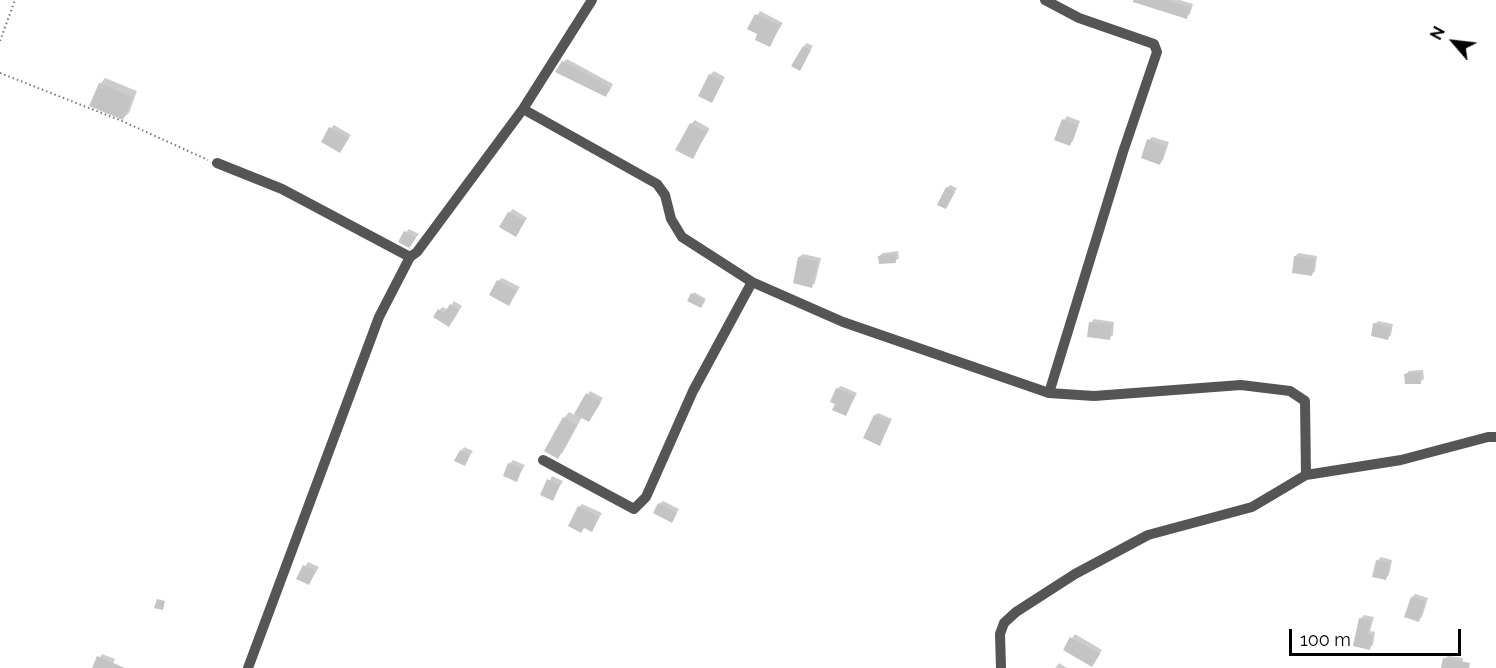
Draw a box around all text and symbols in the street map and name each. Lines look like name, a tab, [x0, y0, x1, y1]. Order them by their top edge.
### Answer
north arrow	[1424, 12, 1484, 72]
text: N	[1426, 23, 1449, 43]
scale bar	[1292, 617, 1464, 655]
text: 100 m	[1300, 629, 1351, 650]

